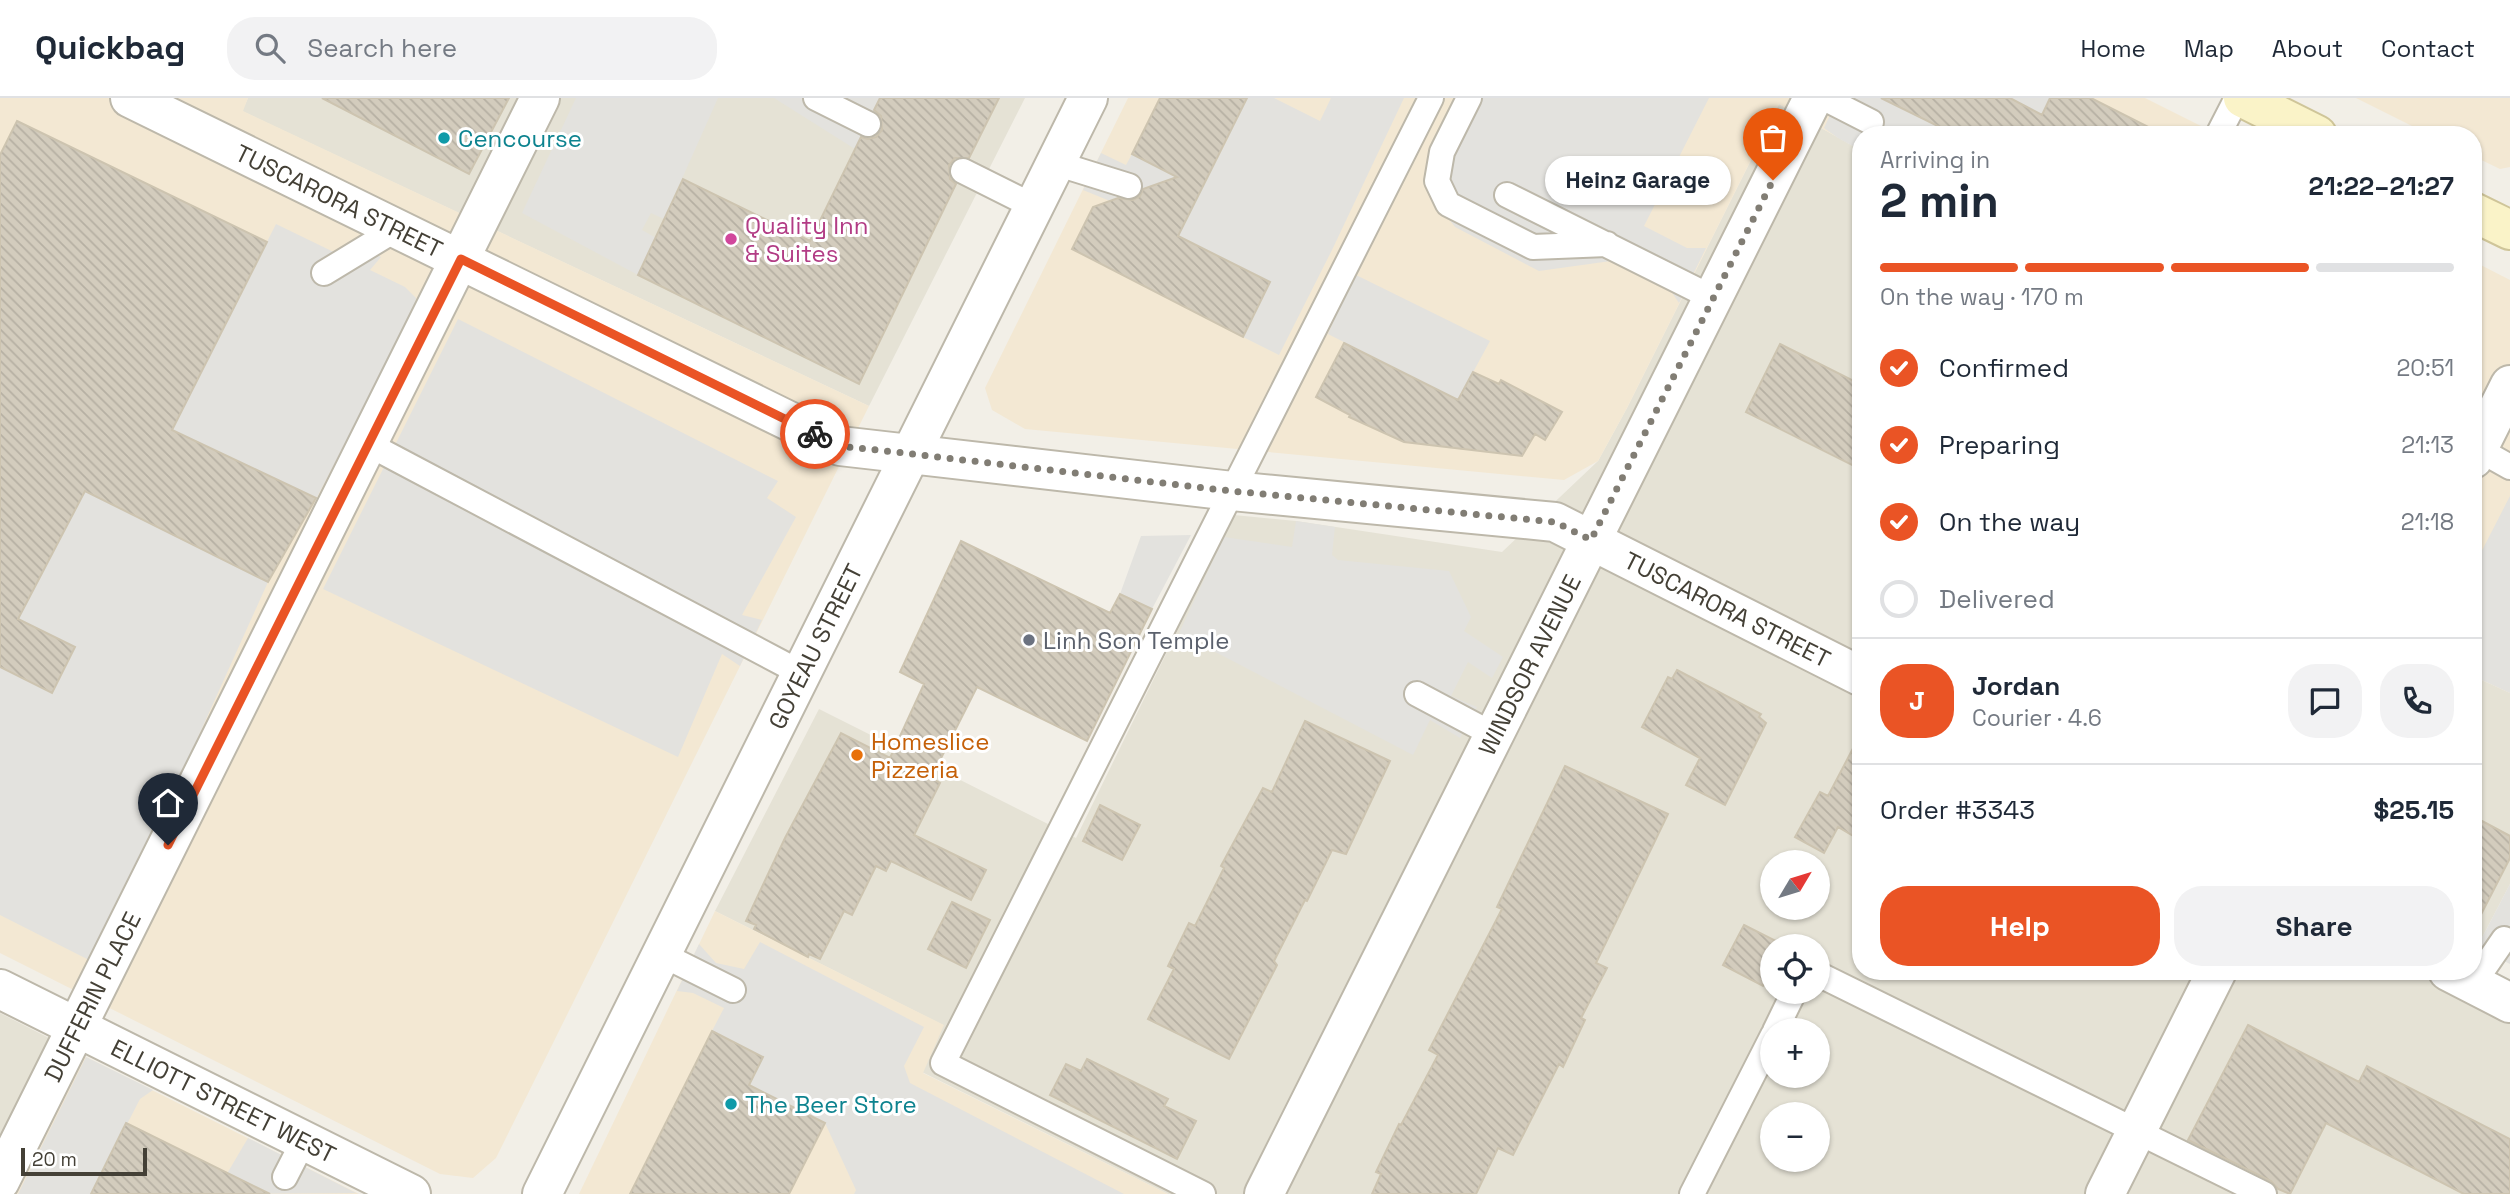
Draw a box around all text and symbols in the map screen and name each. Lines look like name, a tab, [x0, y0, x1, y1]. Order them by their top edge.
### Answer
search box	[227, 17, 717, 80]
text: Quickbag	[35, 27, 185, 69]
icon: search	[251, 29, 289, 67]
text: Search here	[307, 31, 457, 65]
text: Home	[2080, 33, 2146, 64]
text: Map	[2184, 33, 2234, 64]
text: About	[2272, 33, 2343, 64]
text: Contact	[2381, 33, 2475, 64]
pin	[1743, 108, 1803, 180]
icon: bag	[1754, 119, 1792, 157]
place label: Cencourse	[458, 123, 582, 154]
marker: Cencourse	[436, 130, 452, 146]
street label: TUSCARORA STREET	[230, 137, 448, 264]
text: Arriving in	[1880, 145, 1990, 175]
callout: Heinz Garage	[1546, 155, 1731, 204]
text: Heinz Garage	[1566, 165, 1710, 195]
text: 21:22–21:27	[2308, 169, 2454, 203]
text: 2 min	[1880, 172, 1999, 230]
place label: Quality Inn & Suites	[745, 210, 868, 269]
marker: Quality Inn & Suites	[723, 231, 739, 247]
text: On the way · 170 m	[1880, 282, 2084, 312]
icon: check	[1880, 349, 1918, 387]
text: Confirmed	[1939, 351, 2069, 385]
text: 20:51	[2397, 353, 2454, 383]
courier	[780, 399, 850, 469]
icon: bike	[796, 415, 834, 453]
icon: check	[1880, 426, 1918, 464]
text: Preparing	[1939, 428, 2060, 462]
text: 21:13	[2401, 430, 2454, 460]
icon: check	[1880, 503, 1918, 541]
text: On the way	[1939, 505, 2080, 539]
text: 21:18	[2401, 507, 2454, 537]
street label: TUSCARORA STREET	[1619, 544, 1836, 674]
street label: GOYEAU STREET	[761, 558, 869, 734]
street label: WINDSOR AVENUE	[1471, 569, 1587, 760]
text: Delivered	[1939, 582, 2055, 616]
place label: Linh Son Temple	[1043, 625, 1229, 656]
marker: Linh Son Temple	[1021, 632, 1037, 648]
button: chat	[2288, 664, 2362, 738]
button: phone	[2380, 664, 2454, 738]
text: Jordan	[1972, 669, 2060, 703]
text: J	[1909, 684, 1925, 718]
text: Courier · 4.6	[1972, 703, 2102, 733]
place label: Homeslice Pizzeria	[871, 726, 989, 785]
marker: Homeslice Pizzeria	[849, 747, 865, 763]
pin	[138, 773, 198, 845]
icon: home	[149, 784, 187, 822]
text: Order #3343	[1880, 793, 2035, 827]
text: $25.15	[2373, 793, 2454, 827]
north arrow	[1760, 850, 1830, 920]
map controls	[1760, 850, 1830, 1172]
button: Help	[1880, 886, 2160, 966]
button: Share	[2174, 886, 2454, 966]
street label: DUFFERIN PLACE	[37, 907, 147, 1087]
button: locate	[1760, 934, 1830, 1004]
button: +	[1760, 1018, 1830, 1088]
street label: ELLIOTT STREET WEST	[106, 1032, 341, 1170]
place label: The Beer Store	[745, 1089, 917, 1120]
marker: The Beer Store	[723, 1096, 739, 1112]
button: −	[1760, 1102, 1830, 1172]
scale bar	[21, 1145, 147, 1177]
text: 20 m	[32, 1147, 77, 1172]

